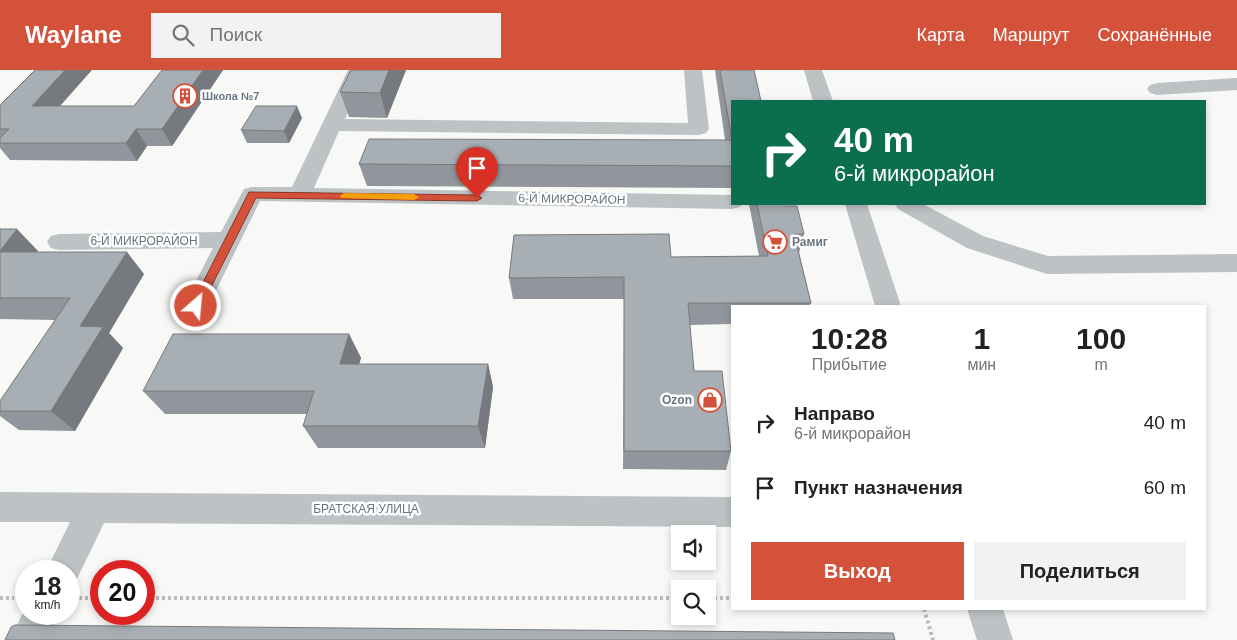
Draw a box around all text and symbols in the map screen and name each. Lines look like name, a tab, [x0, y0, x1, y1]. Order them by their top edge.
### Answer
search box	[151, 13, 501, 58]
text: Waylane	[25, 21, 121, 48]
icon: search	[169, 21, 197, 49]
text: Поиск	[209, 24, 262, 45]
text: Карта	[917, 25, 965, 45]
text: Маршрут	[993, 25, 1069, 45]
text: Сохранённые	[1097, 25, 1212, 45]
building icon: Школа №7	[172, 83, 198, 109]
place label: Школа №7	[202, 90, 259, 102]
icon: right	[751, 120, 816, 185]
text: 40 m	[834, 120, 914, 159]
pin	[456, 147, 498, 198]
icon: arrive	[463, 154, 491, 182]
text: 6-й микрорайон	[834, 161, 995, 186]
street label: 6-Й МИКРОРАЙОН	[518, 190, 626, 207]
supermarket icon: Рамиг	[762, 229, 788, 255]
street label: 6-Й МИКРОРАЙОН	[90, 233, 198, 248]
place label: Рамиг	[792, 235, 828, 249]
position arrow	[169, 279, 221, 331]
text: 10:28	[811, 322, 888, 355]
text: 1	[973, 322, 990, 355]
text: 100	[1076, 322, 1126, 355]
text: Прибытие	[812, 356, 887, 373]
text: мин	[967, 356, 996, 373]
text: m	[1094, 356, 1108, 373]
shop icon: Ozon	[697, 387, 723, 413]
place label: Ozon	[662, 393, 692, 407]
text: Направо	[794, 403, 875, 424]
icon: right	[751, 409, 779, 437]
text: 40 m	[1144, 412, 1186, 433]
text: 6-й микрорайон	[794, 425, 911, 442]
icon: arrive	[751, 474, 779, 502]
text: Пункт назначения	[794, 477, 963, 498]
text: 60 m	[1144, 477, 1186, 498]
street label: БРАТСКАЯ УЛИЦА	[313, 502, 419, 516]
map controls	[671, 525, 716, 625]
button: sound	[671, 525, 716, 570]
button: Выход	[751, 542, 964, 600]
button: Поделиться	[974, 542, 1186, 600]
speed limit sign: 20	[90, 560, 155, 625]
text: 18	[34, 572, 61, 600]
button: search	[671, 580, 716, 625]
text: km/h	[34, 598, 61, 612]

